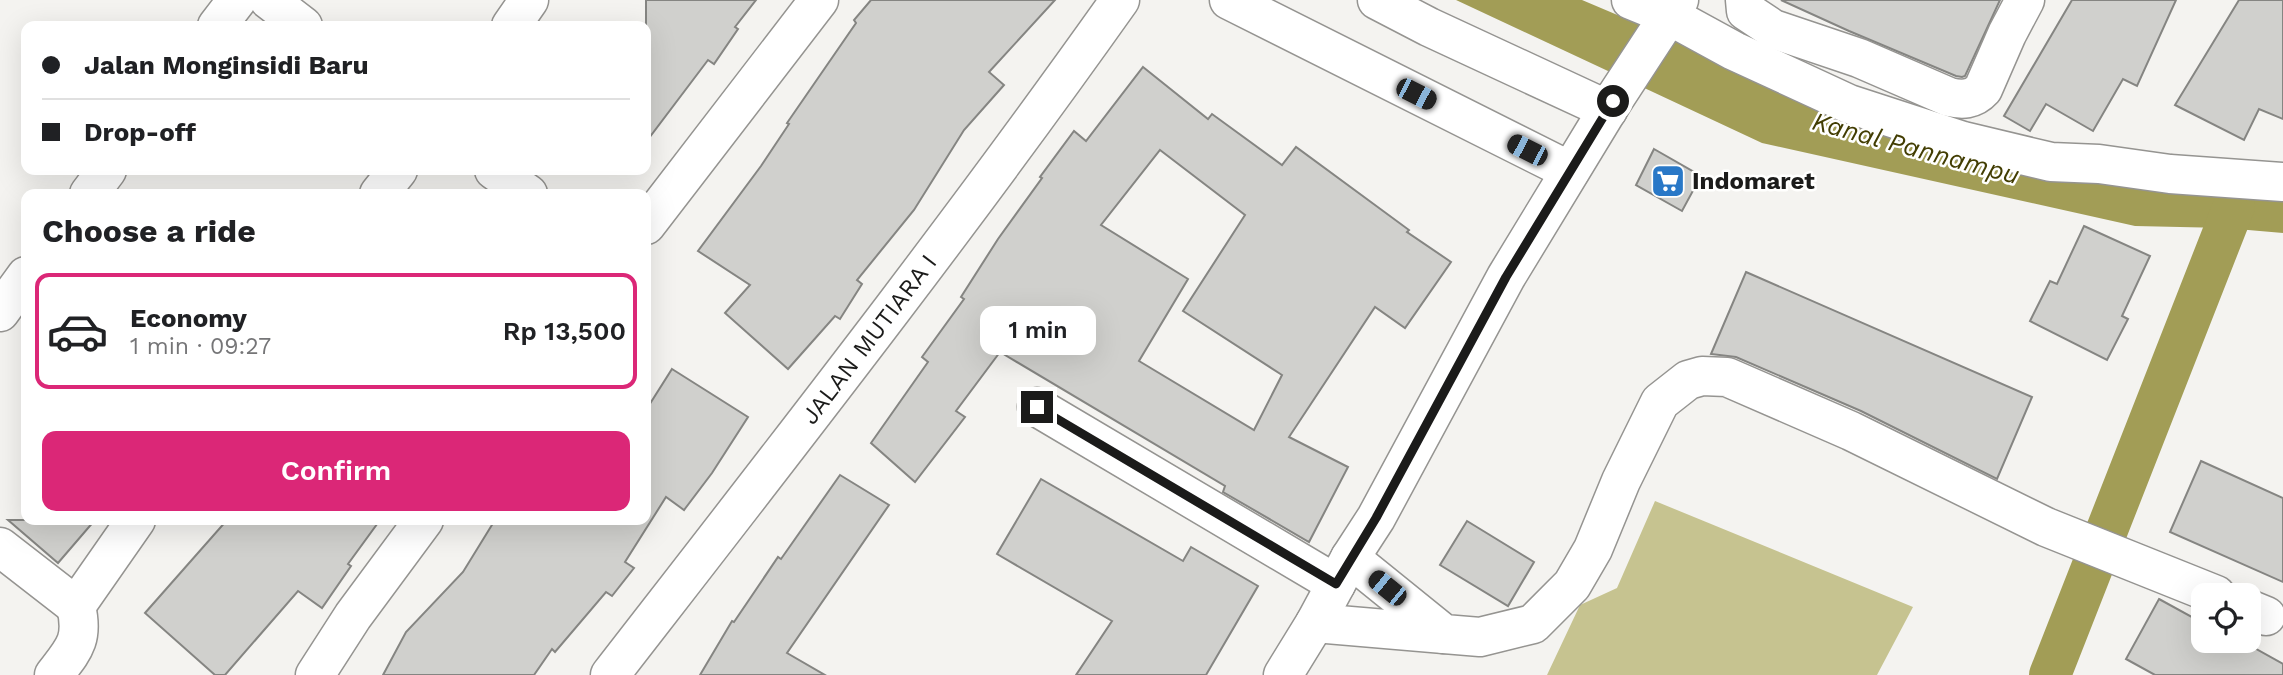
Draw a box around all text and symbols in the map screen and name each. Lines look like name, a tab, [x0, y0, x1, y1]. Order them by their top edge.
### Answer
text: Jalan Monginsidi Baru	[84, 50, 369, 80]
car	[1393, 75, 1440, 113]
route start	[1597, 85, 1629, 117]
water label: Kanal Pannampu	[1809, 106, 2023, 190]
text: Drop-off	[84, 117, 196, 147]
car	[1504, 131, 1551, 169]
supermarket icon: Indomaret	[1649, 162, 1687, 200]
place label: Indomaret	[1692, 167, 1815, 195]
text: Choose a ride	[42, 212, 256, 250]
street label: JALAN MUTIARA I	[795, 249, 943, 430]
icon: car	[46, 300, 109, 363]
text: Economy	[130, 303, 247, 333]
callout: 1 min	[979, 306, 1095, 354]
text: Rp 13,500	[503, 316, 626, 346]
text: 1 min	[1008, 317, 1068, 344]
text: 1 min · 09:27	[130, 333, 271, 360]
route end	[1021, 391, 1053, 423]
button: Confirm	[42, 431, 630, 511]
car	[1365, 567, 1410, 609]
map controls	[2191, 583, 2261, 653]
button: locate	[2191, 583, 2261, 653]

